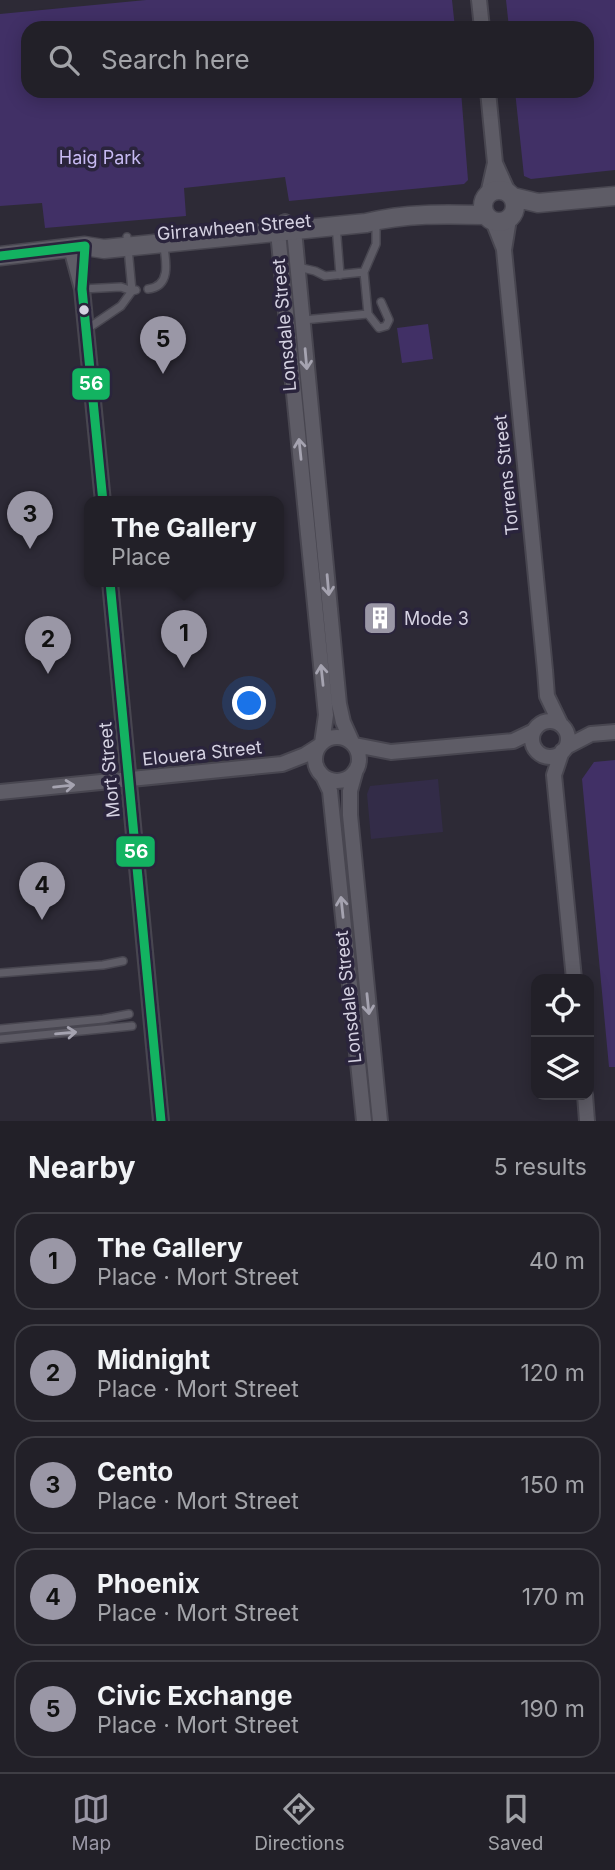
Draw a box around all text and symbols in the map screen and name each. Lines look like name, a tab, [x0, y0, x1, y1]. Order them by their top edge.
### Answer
search box	[21, 21, 594, 98]
icon: search	[45, 41, 83, 79]
text: Search here	[101, 44, 250, 75]
park label: Haig Park	[59, 147, 141, 168]
street label: Girrawheen Street	[156, 210, 312, 244]
street label: Lonsdale Street	[268, 258, 300, 392]
unlabelled marker	[77, 303, 91, 317]
pin: 5	[140, 316, 186, 374]
one-way arrow	[300, 347, 313, 370]
line badge: 56	[71, 367, 111, 401]
text: 56	[79, 372, 103, 395]
street label: Torrens Street	[489, 414, 523, 536]
one-way arrow	[293, 438, 306, 461]
pin: 3	[7, 491, 53, 549]
popup	[84, 496, 284, 587]
text: The Gallery	[111, 512, 257, 543]
text: Place	[111, 543, 171, 571]
one-way arrow	[322, 573, 335, 596]
building icon: Mode 3	[361, 599, 399, 637]
place label: Mode 3	[404, 608, 469, 629]
pin: 1	[161, 610, 207, 668]
pin: 2	[25, 616, 71, 674]
one-way arrow	[316, 664, 329, 687]
your location	[232, 686, 266, 720]
street label: Mort Street	[94, 721, 124, 819]
street label: Elouera Street	[141, 736, 263, 770]
one-way arrow	[53, 779, 75, 792]
line badge: 56	[115, 835, 156, 868]
text: 56	[124, 840, 148, 863]
pin: 4	[19, 862, 65, 920]
one-way arrow	[335, 896, 348, 919]
street label: Lonsdale Street	[331, 930, 365, 1064]
map controls	[531, 974, 594, 1100]
button: locate	[531, 974, 594, 1037]
one-way arrow	[362, 993, 375, 1015]
one-way arrow	[54, 1026, 77, 1039]
button: layers	[531, 1037, 594, 1100]
text: Nearby	[28, 1149, 136, 1185]
text: 5 results	[494, 1153, 587, 1181]
text: The Gallery	[97, 1232, 243, 1263]
text: 1	[48, 1247, 58, 1275]
text: 40 m	[529, 1247, 585, 1275]
text: Place · Mort Street	[97, 1263, 299, 1291]
text: Midnight	[97, 1344, 210, 1375]
text: 2	[46, 1359, 60, 1387]
text: 120 m	[520, 1359, 585, 1387]
text: Place · Mort Street	[97, 1375, 299, 1403]
text: Cento	[97, 1456, 173, 1487]
text: 3	[46, 1471, 60, 1499]
text: 150 m	[521, 1471, 585, 1499]
text: Place · Mort Street	[97, 1487, 299, 1515]
text: Phoenix	[97, 1568, 200, 1599]
text: 4	[45, 1583, 61, 1611]
text: 170 m	[522, 1583, 585, 1611]
text: Place · Mort Street	[97, 1599, 299, 1627]
text: Civic Exchange	[97, 1680, 292, 1711]
text: 5	[46, 1695, 60, 1723]
text: 190 m	[520, 1695, 585, 1723]
text: Place · Mort Street	[97, 1711, 299, 1739]
tab: Map	[72, 1790, 111, 1855]
tab: Directions	[254, 1790, 345, 1855]
tab: Saved	[488, 1790, 543, 1855]

